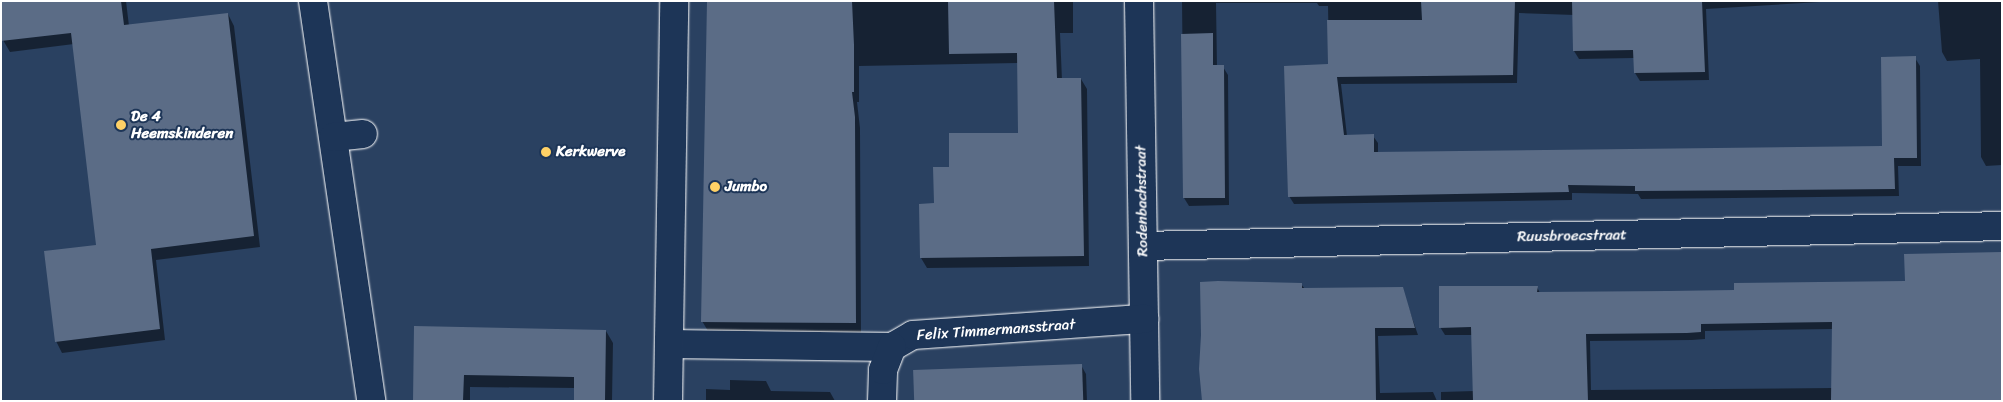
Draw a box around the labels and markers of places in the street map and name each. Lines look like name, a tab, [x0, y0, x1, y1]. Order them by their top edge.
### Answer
place label: De 4 Heemskinderen	[131, 107, 233, 142]
marker: De 4 Heemskinderen	[115, 119, 127, 131]
place label: Kerkwerve	[556, 143, 625, 161]
marker: Kerkwerve	[540, 146, 552, 158]
place label: Jumbo	[725, 178, 767, 196]
marker: Jumbo	[709, 181, 721, 193]

